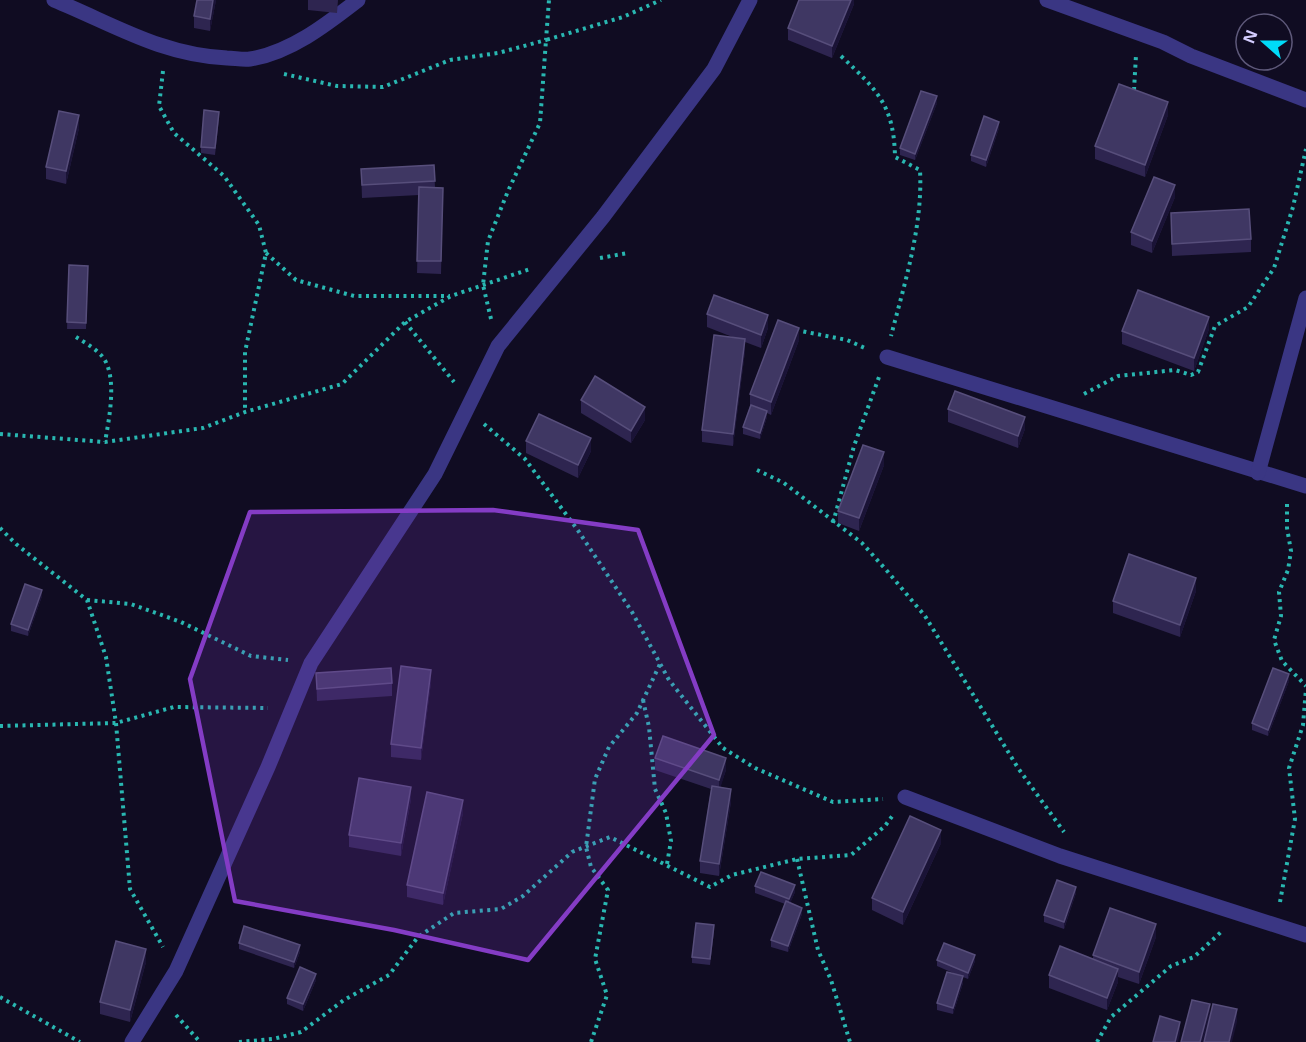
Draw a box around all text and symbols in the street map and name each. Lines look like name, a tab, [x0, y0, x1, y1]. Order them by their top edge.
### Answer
north arrow	[1234, 12, 1294, 72]
text: N	[1237, 27, 1263, 47]

